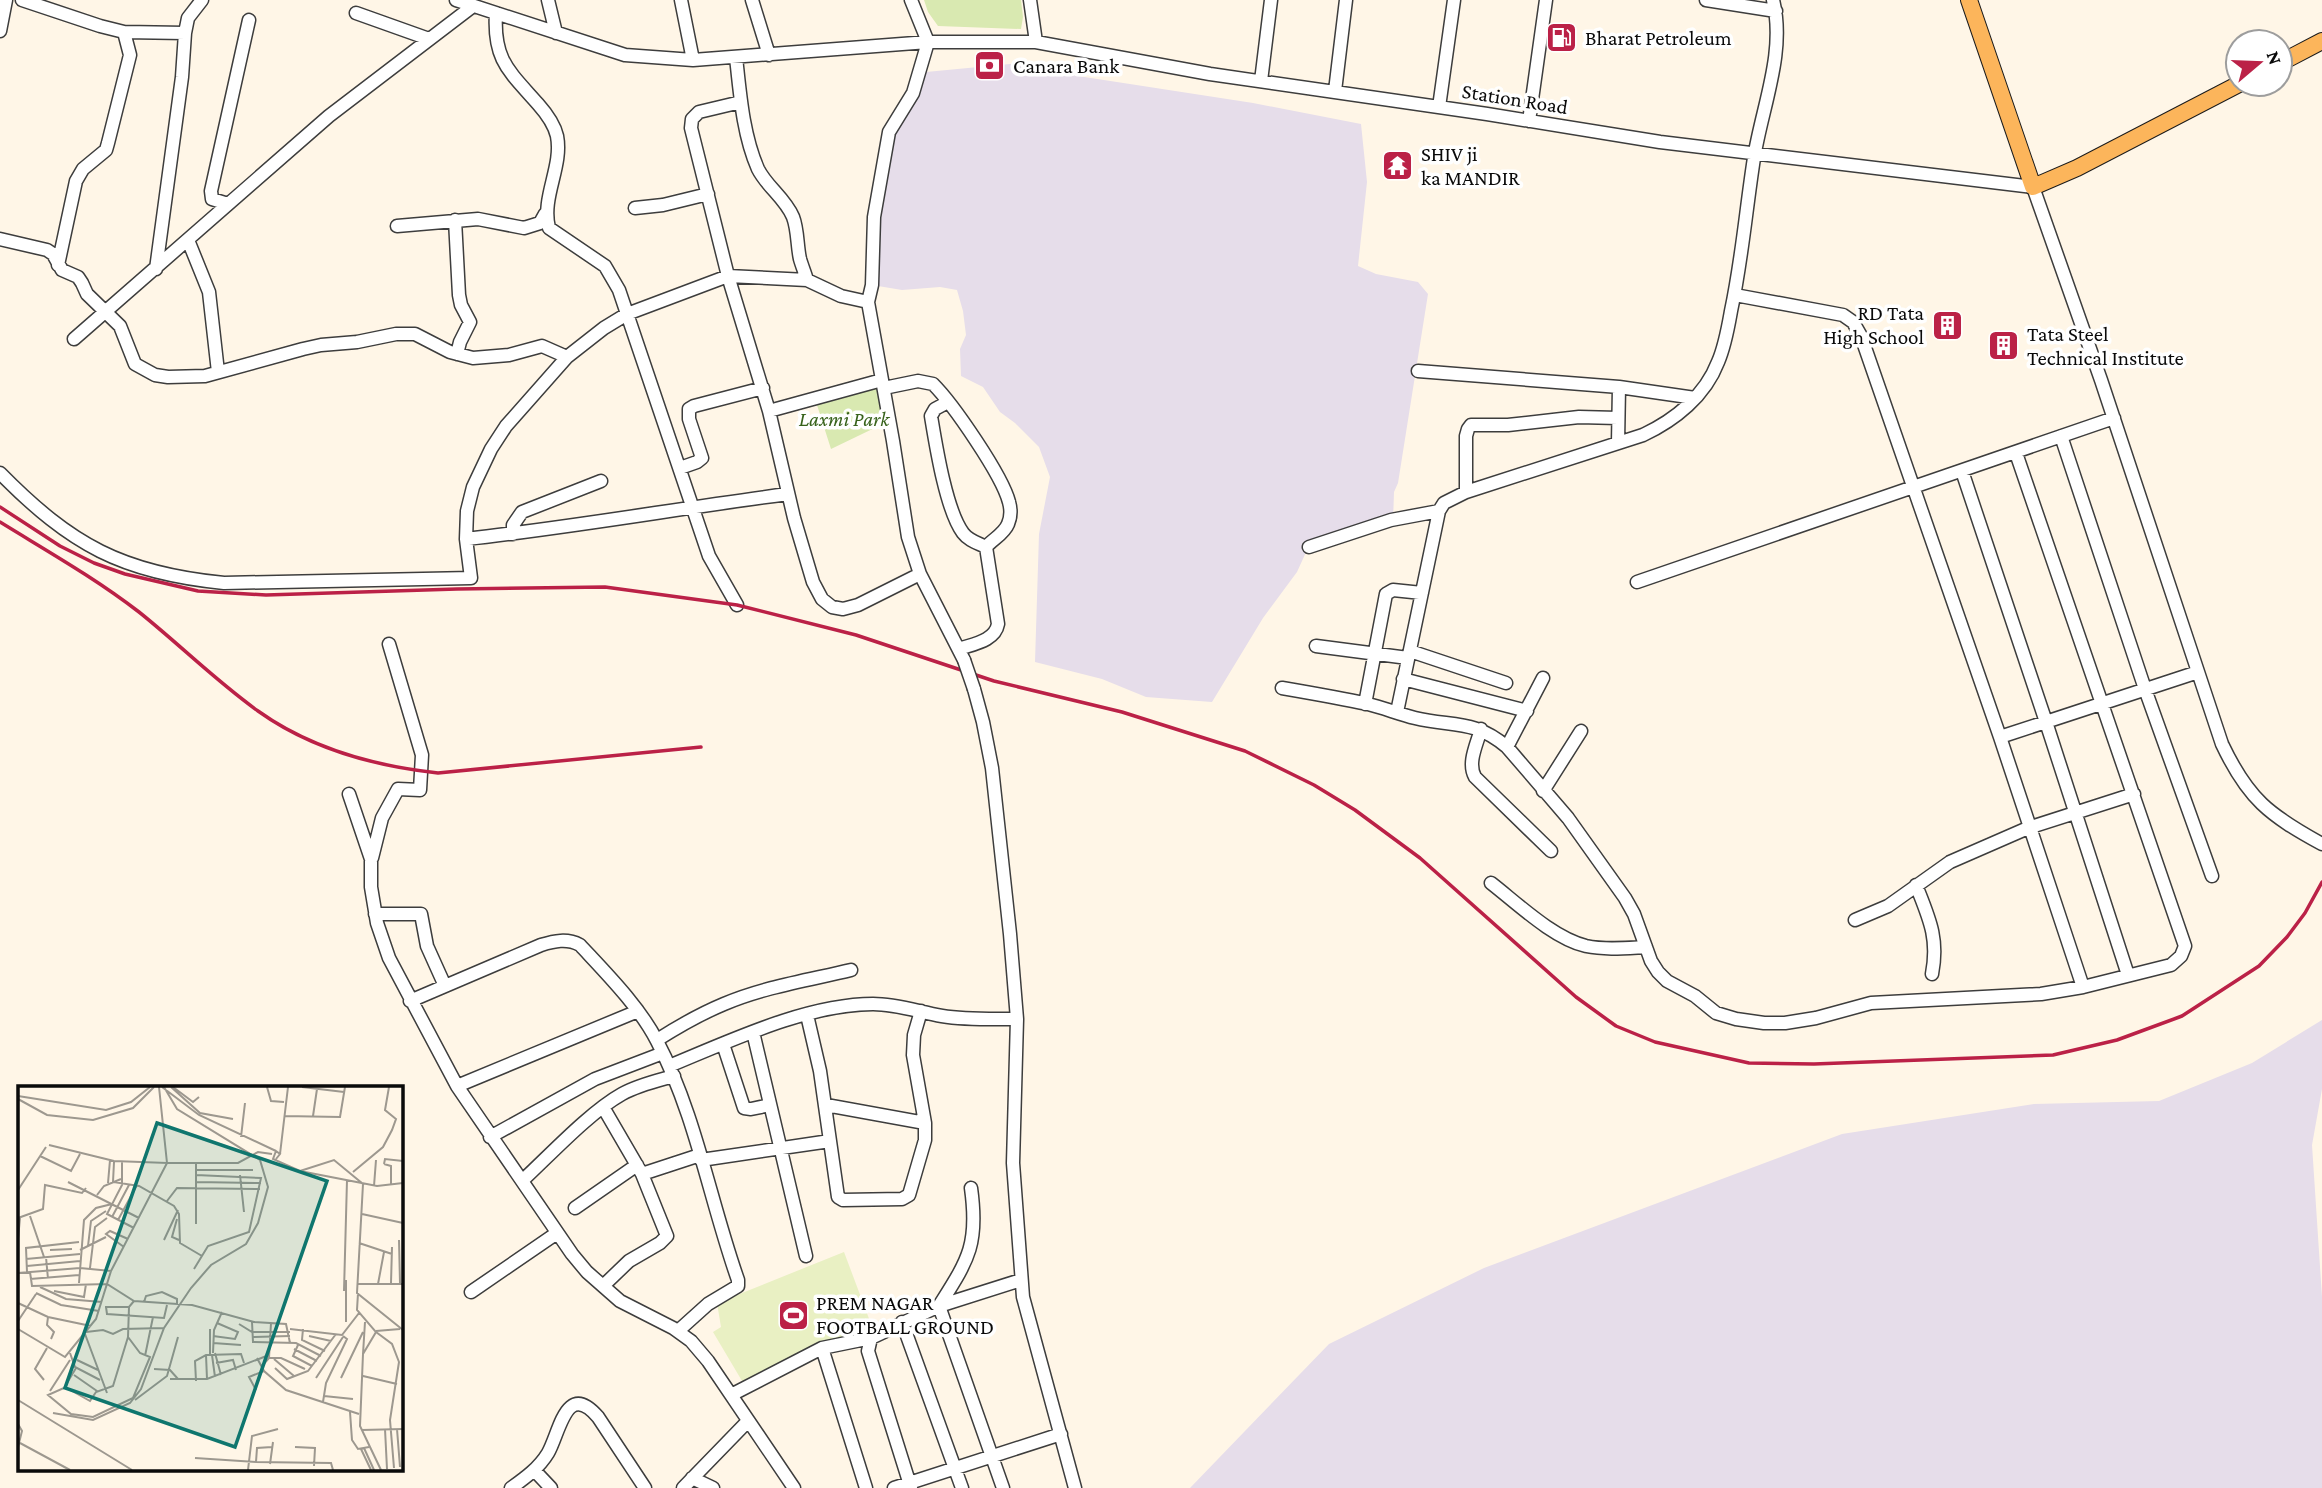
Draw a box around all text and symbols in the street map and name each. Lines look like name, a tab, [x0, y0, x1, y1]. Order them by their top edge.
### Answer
fuel station icon: Bharat Petroleum	[1545, 21, 1579, 55]
place label: Bharat Petroleum	[1585, 26, 1732, 50]
north arrow	[2224, 28, 2294, 98]
text: N	[2263, 48, 2287, 67]
bank icon: Canara Bank	[973, 49, 1007, 83]
place label: Canara Bank	[1013, 54, 1119, 78]
street label: Station Road	[1460, 79, 1570, 119]
place label: SHIV ji ka MANDIR	[1421, 142, 1520, 190]
temple icon: SHIV ji ka MANDIR	[1381, 149, 1415, 183]
place label: RD Tata High School	[1823, 301, 1924, 349]
building icon: RD Tata High School	[1930, 308, 1964, 342]
place label: Tata Steel Technical Institute	[2027, 322, 2184, 370]
building icon: Tata Steel Technical Institute	[1987, 329, 2021, 363]
park label: Laxmi Park	[799, 407, 890, 431]
inset map	[18, 1086, 402, 1470]
place label: PREM NAGAR FOOTBALL GROUND	[816, 1291, 994, 1339]
sports icon: PREM NAGAR FOOTBALL GROUND	[776, 1298, 810, 1332]

